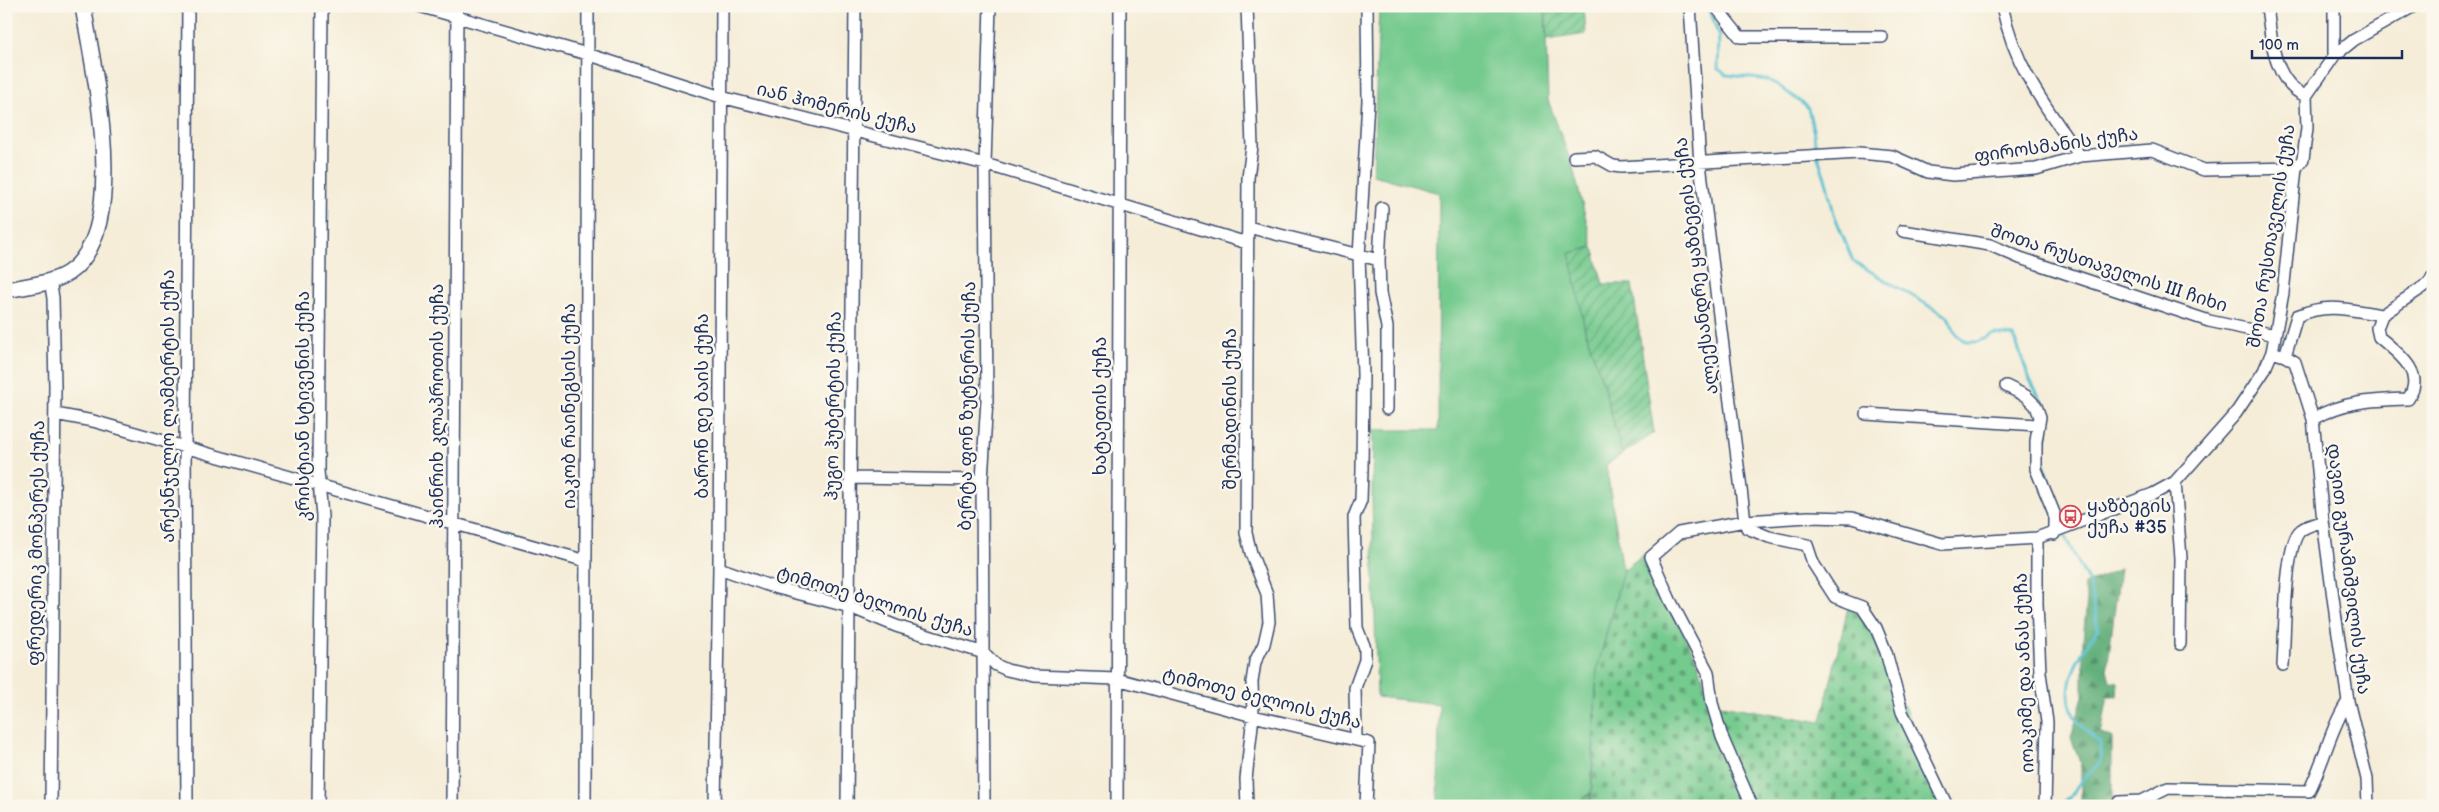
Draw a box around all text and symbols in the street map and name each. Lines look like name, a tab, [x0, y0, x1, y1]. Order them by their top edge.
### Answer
scale bar	[2252, 28, 2402, 60]
text: 100 m	[2259, 36, 2299, 55]
street label: იან ჰომერის ქუჩა	[755, 78, 919, 139]
street label: შოთა რუსთაველის ქუჩა	[2243, 123, 2300, 349]
street label: ფიროსმანის ქუჩა	[1973, 124, 2139, 167]
street label: ალექსანდრე ყაზბეგის ქუჩა	[1670, 136, 1723, 396]
street label: შოთა რუსთაველის III ჩიხი	[1988, 220, 2230, 317]
street label: არქანჯელო ლამბერტის ქუჩა	[158, 269, 179, 543]
street label: ბერტა ფონ ზუტნერის ქუჩა	[955, 281, 980, 531]
street label: ჰაინრიხ კლაპროთის ქუჩა	[427, 284, 448, 528]
street label: კრისტიან სტივენის ქუჩა	[293, 291, 314, 521]
street label: იაკობ რაინეგსის ქუჩა	[559, 303, 580, 509]
street label: ჰუგო ჰუბერტის ქუჩა	[821, 311, 846, 501]
street label: ბარონ დე ბაის ქუჩა	[692, 313, 713, 499]
street label: შერმადინის ქუჩა	[1220, 328, 1241, 490]
street label: ხატაეთის ქუჩა	[1090, 337, 1111, 475]
street label: ფრედერიკ მონპერეს ქუჩა	[24, 420, 49, 666]
street label: დავით გურამიშვილის ქუჩა	[2323, 442, 2374, 696]
place label: ყაზბეგის ქუჩა #35	[2087, 496, 2171, 538]
bus stop icon: ყაზბეგის ქუჩა #35	[2059, 504, 2083, 528]
street label: ტიმოთე ბელოის ქუჩა	[774, 562, 976, 641]
street label: იოაკიმე და ანას ქუჩა	[2011, 573, 2038, 773]
street label: ტიმოთე ბელოის ქუჩა	[1160, 664, 1363, 733]

